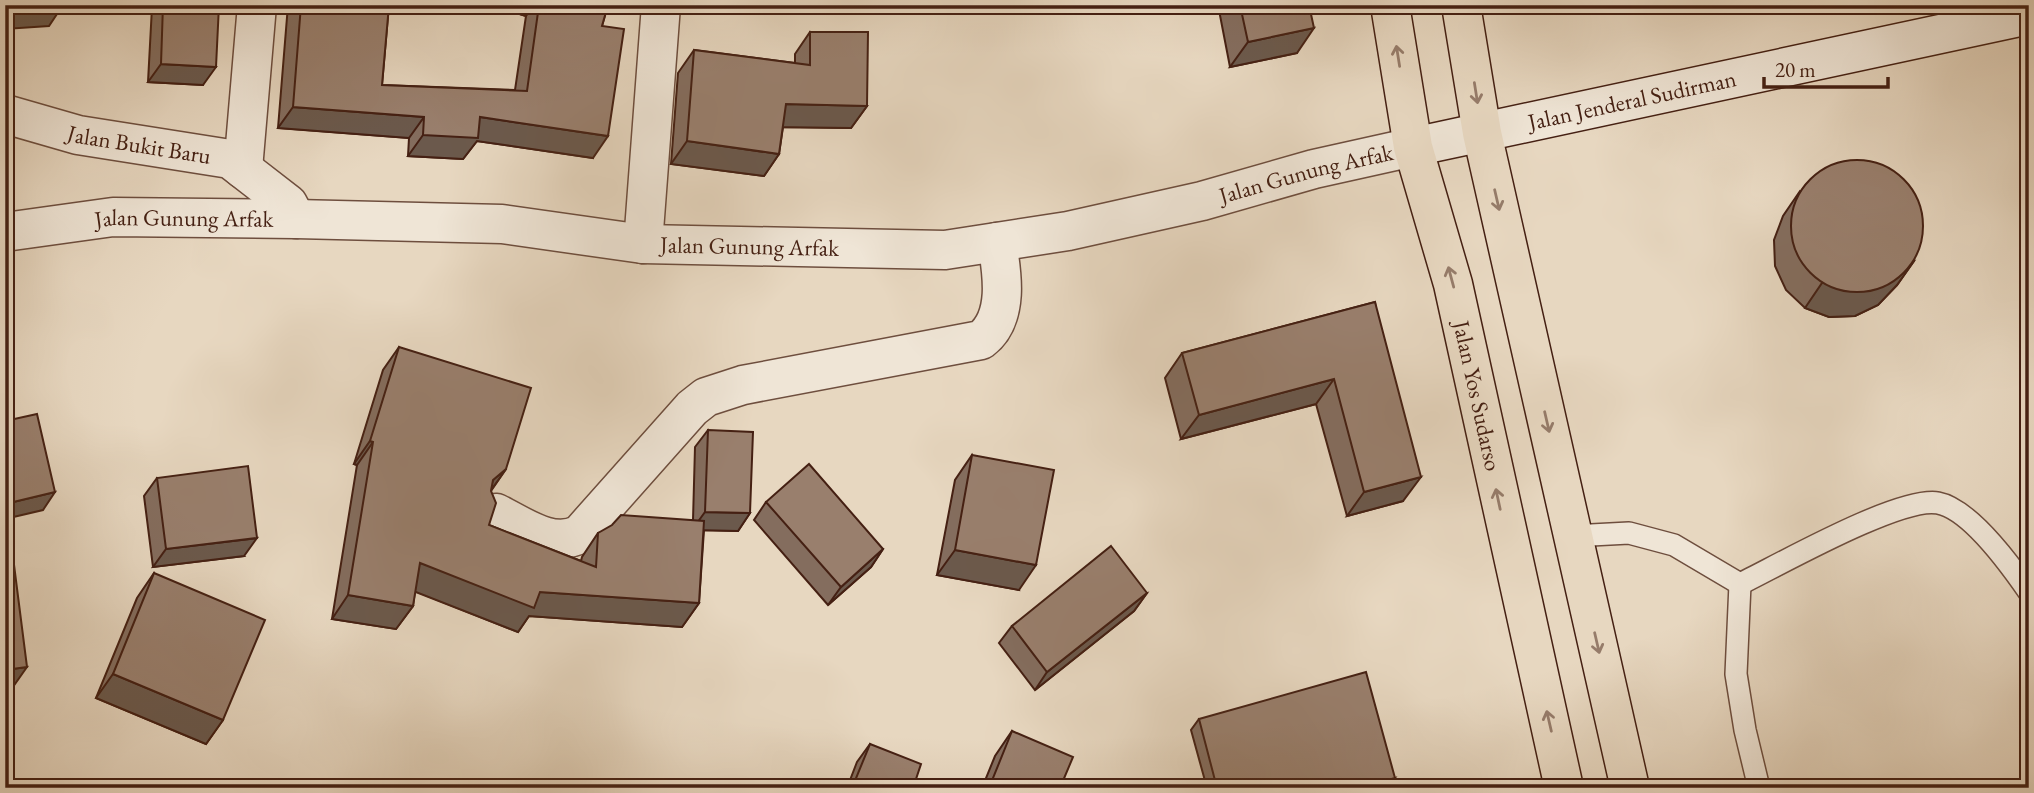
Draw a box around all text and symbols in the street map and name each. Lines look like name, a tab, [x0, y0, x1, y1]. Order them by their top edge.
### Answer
one-way arrow	[1391, 45, 1404, 68]
scale bar	[1764, 46, 1889, 90]
text: 20 m	[1775, 56, 1816, 83]
street label: Jalan Jenderal Sudirman	[1523, 63, 1739, 137]
one-way arrow	[1469, 81, 1482, 104]
street label: Jalan Bukit Baru	[62, 117, 213, 171]
street label: Jalan Gunung Arfak	[1213, 137, 1397, 211]
one-way arrow	[1491, 188, 1504, 210]
street label: Jalan Gunung Arfak	[91, 202, 275, 235]
street label: Jalan Gunung Arfak	[658, 229, 840, 263]
one-way arrow	[1443, 266, 1456, 288]
street label: Jalan Yos Sudarso	[1446, 316, 1509, 474]
one-way arrow	[1541, 410, 1554, 432]
one-way arrow	[1491, 488, 1505, 511]
one-way arrow	[1591, 632, 1604, 654]
one-way arrow	[1541, 710, 1555, 733]

